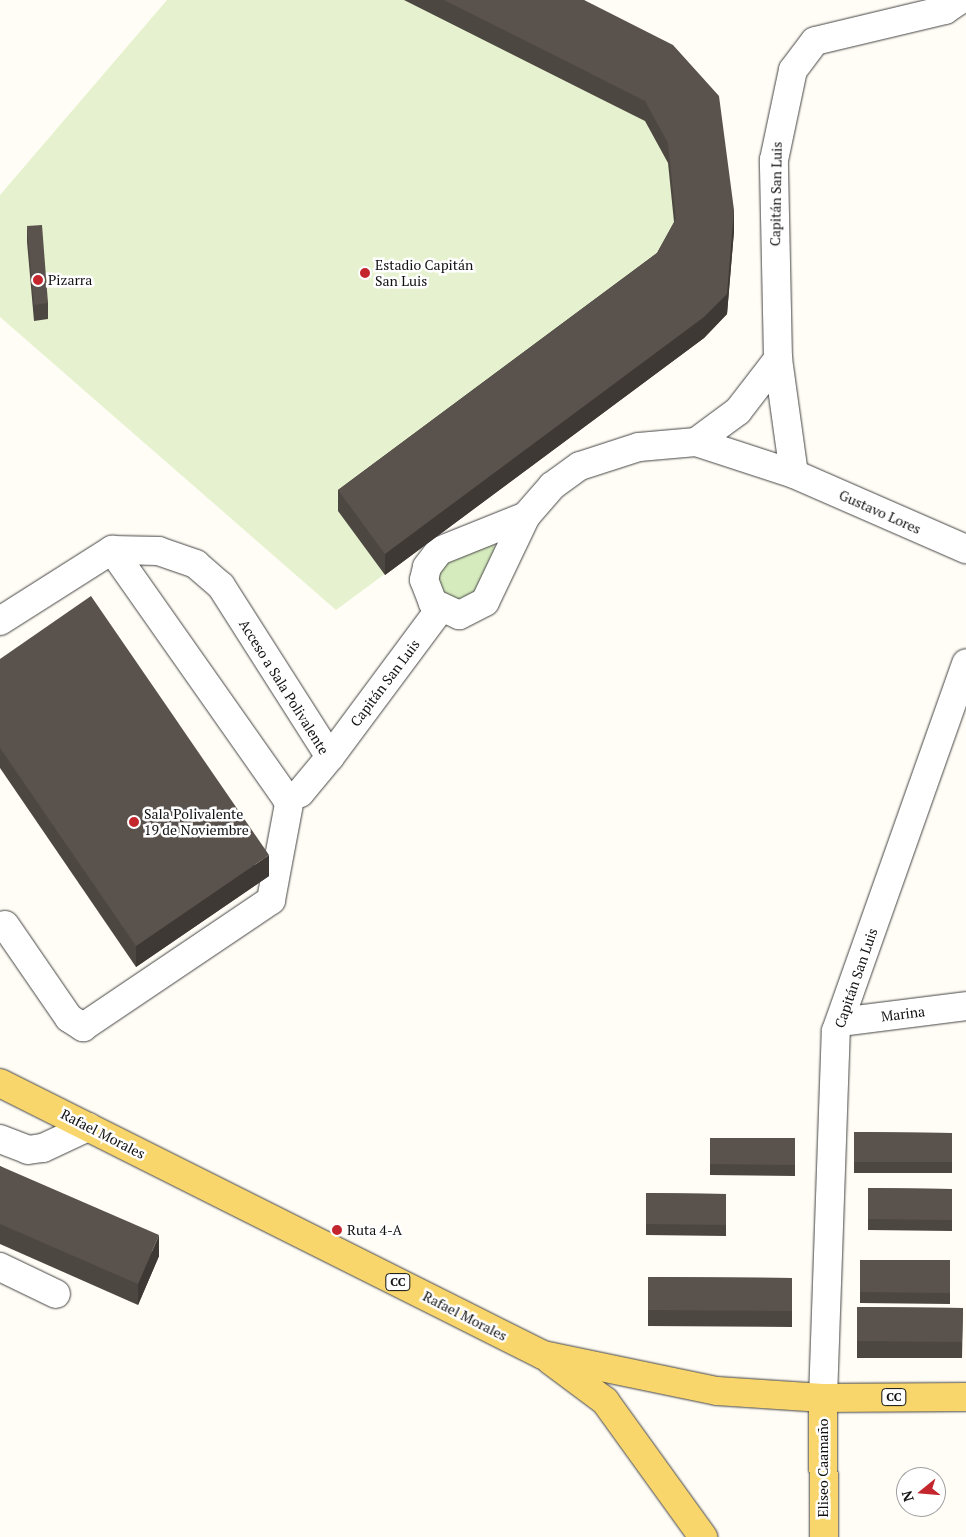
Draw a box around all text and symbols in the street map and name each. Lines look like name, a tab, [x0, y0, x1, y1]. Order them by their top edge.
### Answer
street label: Capitán San Luis	[767, 142, 785, 246]
place label: Estadio Capitán San Luis	[375, 257, 473, 290]
marker: Estadio Capitán San Luis	[359, 267, 371, 279]
place label: Pizarra	[48, 272, 92, 288]
marker: Pizarra	[32, 274, 44, 286]
street label: Gustavo Lores	[836, 486, 924, 538]
street label: Acceso a Sala Polivalente	[236, 617, 332, 757]
street label: Capitán San Luis	[347, 636, 423, 730]
place label: Sala Polivalente 19 de Noviembre	[144, 806, 249, 839]
marker: Sala Polivalente 19 de Noviembre	[128, 816, 140, 828]
street label: Capitán San Luis	[831, 926, 881, 1030]
street label: Marina	[880, 1003, 926, 1025]
street label: Rafael Morales	[58, 1106, 148, 1162]
place label: Ruta 4-A	[347, 1222, 402, 1238]
marker: Ruta 4-A	[331, 1224, 343, 1236]
road number: CC	[384, 1272, 412, 1291]
street label: Rafael Morales	[420, 1288, 510, 1344]
road number: CC	[880, 1388, 908, 1406]
street label: Eliseo Caamaño	[815, 1418, 831, 1518]
north arrow	[896, 1467, 946, 1517]
text: N	[896, 1488, 918, 1504]

